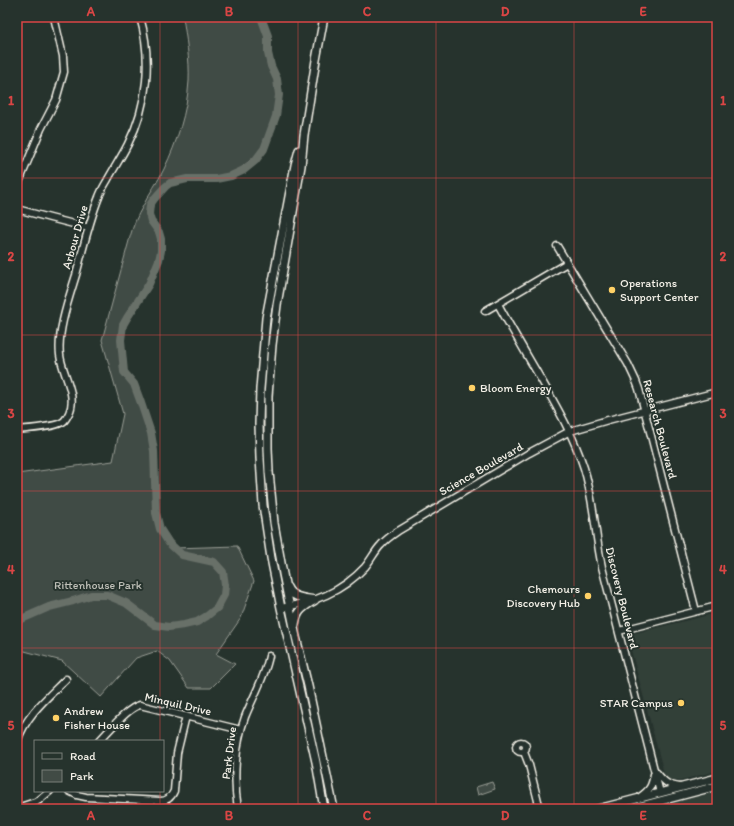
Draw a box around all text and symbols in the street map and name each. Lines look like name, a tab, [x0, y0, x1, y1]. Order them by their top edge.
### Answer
text: A	[86, 4, 96, 19]
text: B	[225, 4, 234, 19]
text: C	[363, 4, 372, 19]
text: D	[501, 4, 510, 19]
text: E	[639, 4, 647, 19]
text: 1	[8, 93, 14, 108]
text: 1	[720, 93, 726, 108]
street label: Arbour Drive	[59, 203, 91, 271]
text: 2	[8, 249, 15, 264]
text: 2	[720, 249, 727, 264]
place label: Operations Support Center	[620, 276, 699, 304]
marker: Operations Support Center	[607, 285, 617, 295]
street label: Research Boulevard	[640, 378, 680, 481]
place label: Bloom Energy	[480, 381, 552, 395]
marker: Bloom Energy	[467, 383, 477, 393]
text: 3	[7, 406, 15, 421]
text: 3	[719, 406, 727, 421]
street label: Science Boulevard	[437, 439, 526, 499]
street label: Discovery Boulevard	[603, 545, 642, 651]
text: 4	[7, 562, 15, 577]
text: 4	[719, 562, 727, 577]
park label: Rittenhouse Park	[54, 578, 142, 592]
place label: Chemours Discovery Hub	[506, 582, 580, 610]
marker: Chemours Discovery Hub	[583, 591, 593, 601]
street label: Minquil Drive	[143, 690, 213, 719]
place label: STAR Campus	[600, 696, 673, 710]
marker: STAR Campus	[676, 698, 686, 708]
place label: Andrew Fisher House	[64, 704, 130, 732]
marker: Andrew Fisher House	[51, 713, 61, 723]
text: 5	[8, 718, 15, 733]
text: 5	[720, 718, 727, 733]
street label: Park Drive	[219, 726, 239, 780]
legend	[34, 740, 164, 792]
text: Road	[70, 749, 96, 763]
text: Park	[70, 769, 94, 783]
text: A	[86, 808, 96, 823]
text: B	[225, 808, 234, 823]
text: C	[363, 808, 372, 823]
text: D	[501, 808, 510, 823]
text: E	[639, 808, 647, 823]

